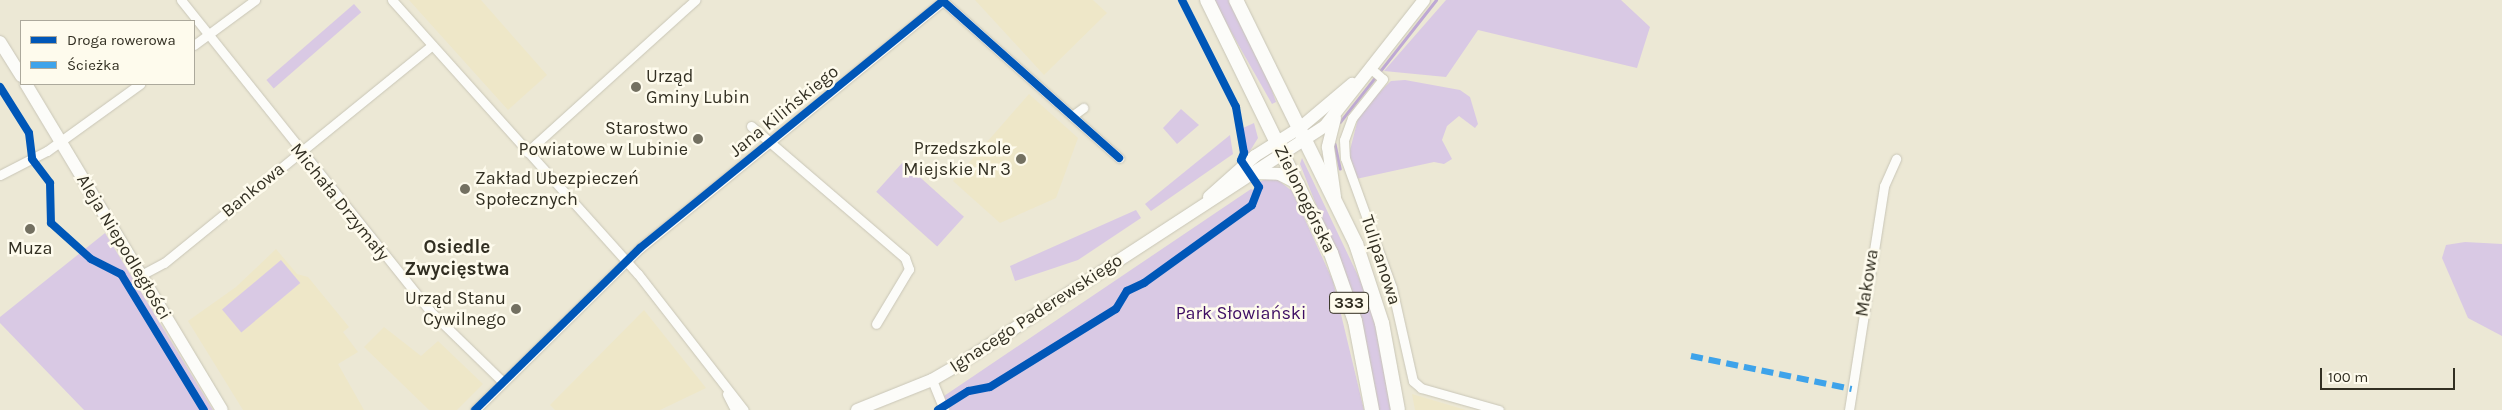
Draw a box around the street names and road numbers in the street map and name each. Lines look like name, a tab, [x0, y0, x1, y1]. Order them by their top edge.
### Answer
street label: Jana Kilińskiego	[725, 60, 843, 162]
street label: Michała Drzymały	[286, 139, 394, 265]
street label: Zielonogórska	[1270, 142, 1340, 256]
street label: Bankowa	[217, 158, 289, 222]
street label: Aleja Niepodległości	[72, 170, 176, 324]
street label: Tulipanowa	[1356, 212, 1406, 308]
street label: Makowa	[1851, 248, 1883, 318]
street label: Ignacego Paderewskiego	[946, 249, 1126, 377]
road number: 333	[1329, 290, 1369, 316]

